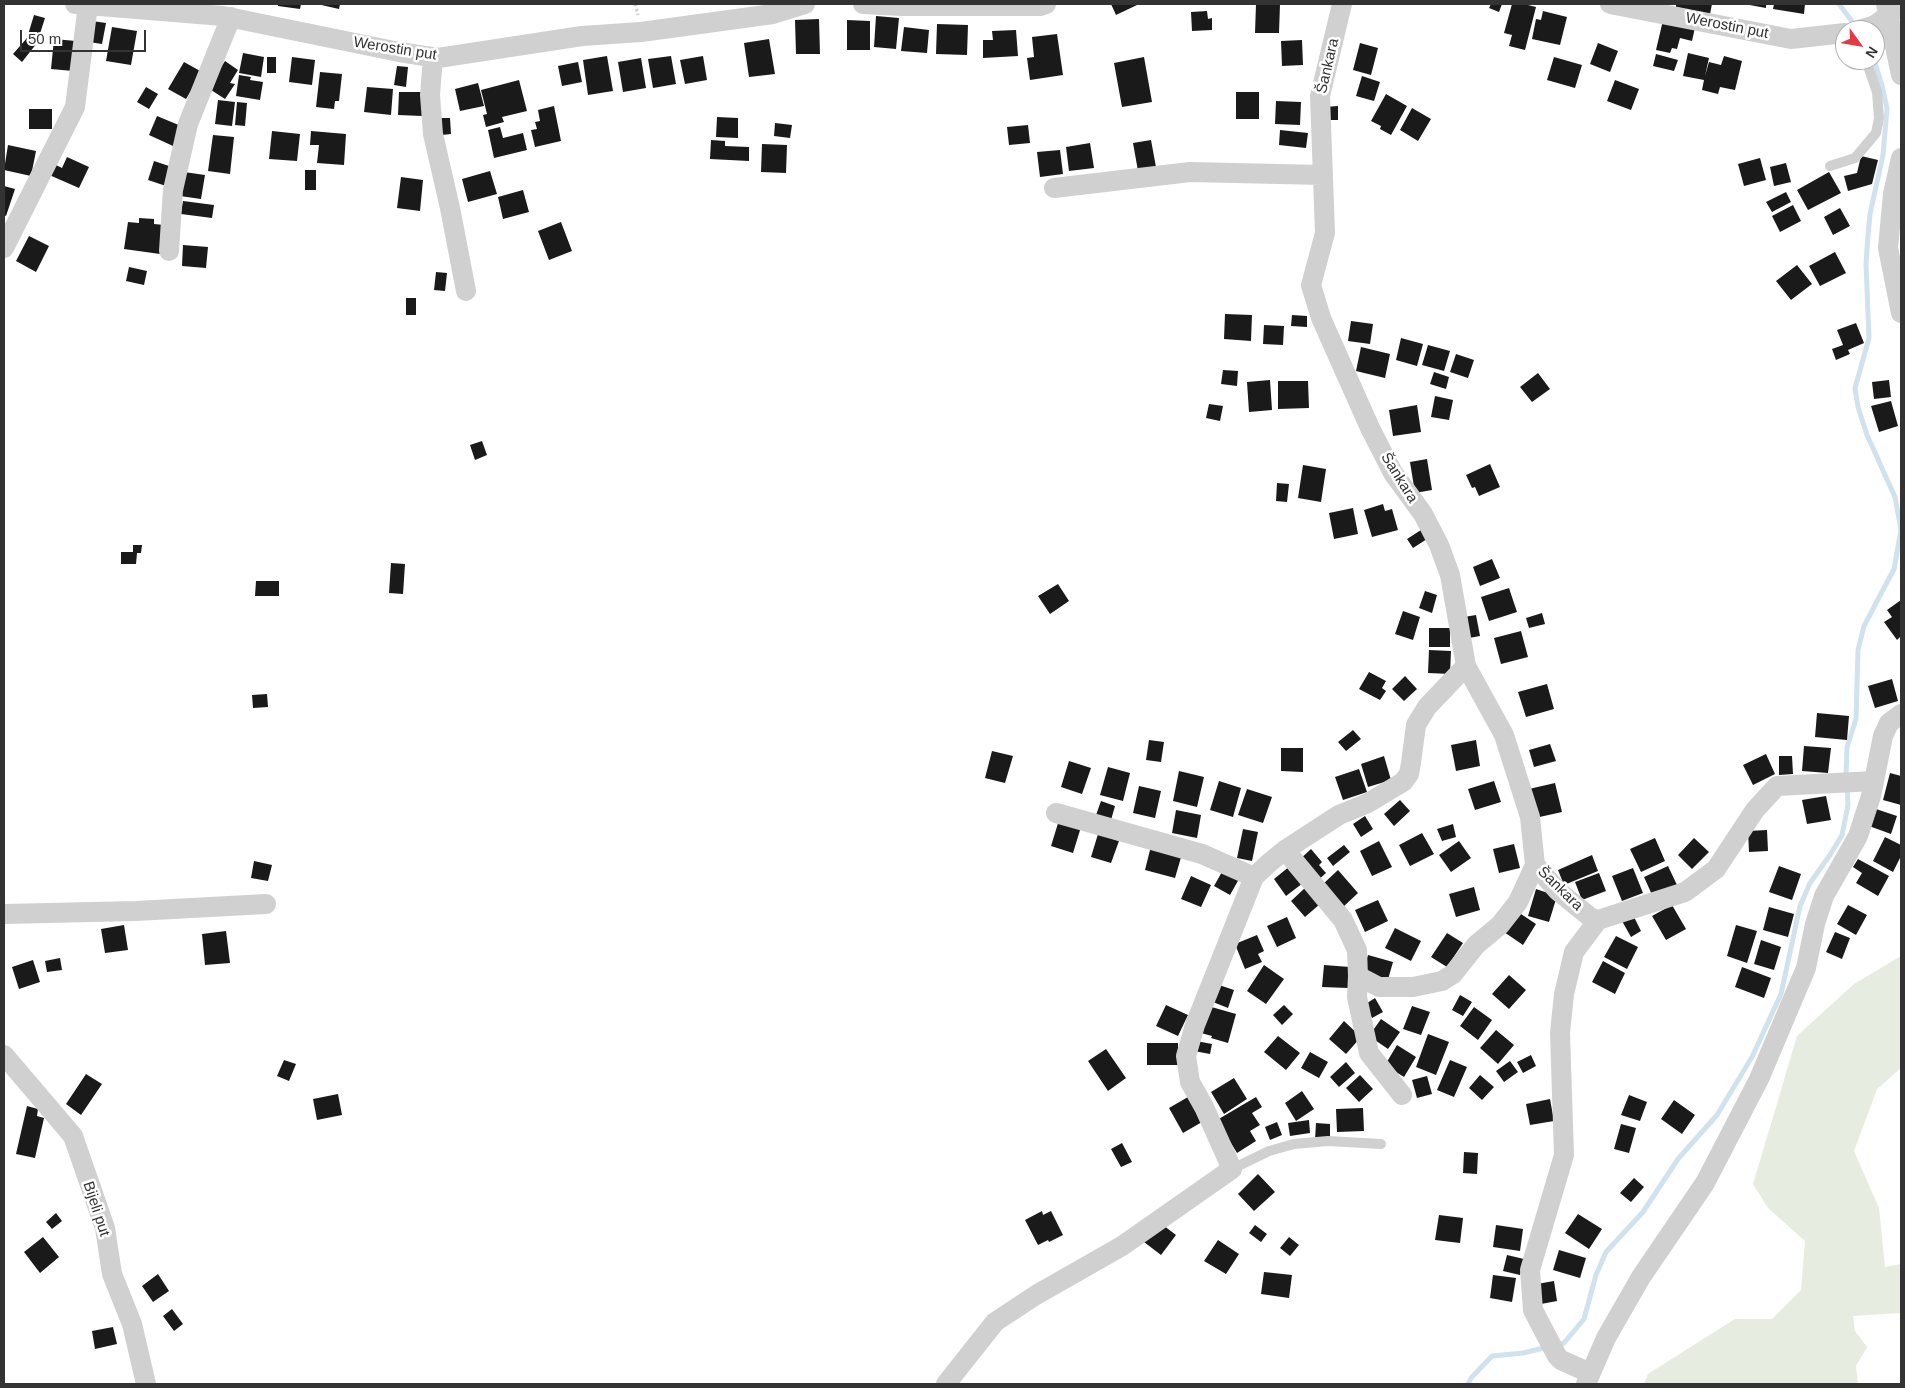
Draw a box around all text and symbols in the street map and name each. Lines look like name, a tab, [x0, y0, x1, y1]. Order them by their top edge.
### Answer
street label: Werostin put	[1684, 9, 1770, 43]
scale bar	[22, 20, 149, 52]
north arrow	[1835, 20, 1885, 70]
text: 50 m	[28, 30, 61, 47]
street label: Werostin put	[352, 34, 438, 64]
street label: Šankara	[1313, 37, 1343, 95]
text: N	[1862, 44, 1881, 61]
street label: Šankara	[1377, 450, 1421, 506]
street label: Šankara	[1534, 863, 1586, 915]
street label: Bijeli put	[79, 1179, 113, 1239]

